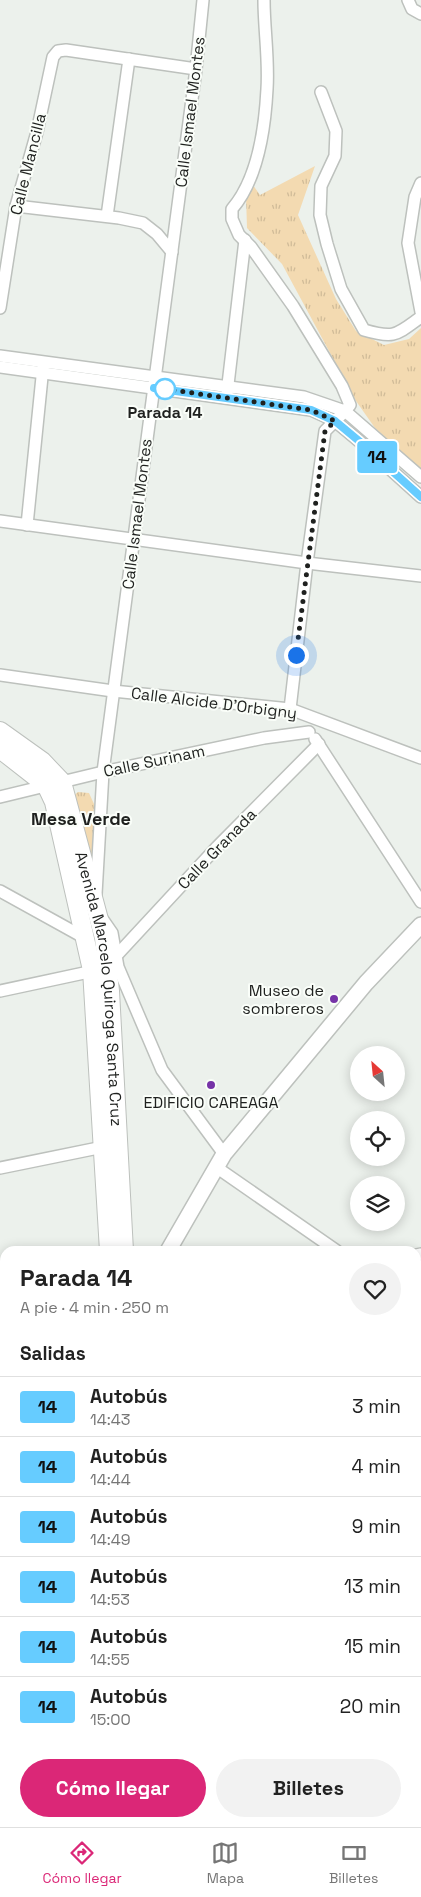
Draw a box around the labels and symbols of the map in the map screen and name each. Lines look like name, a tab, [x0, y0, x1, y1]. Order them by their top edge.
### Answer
street label: Calle Ismael Montes	[170, 35, 210, 189]
street label: Calle Mancilla	[5, 111, 51, 217]
marker: Parada 14	[154, 378, 176, 400]
place label: Parada 14	[128, 402, 202, 423]
street label: Calle Ismael Montes	[117, 437, 157, 591]
line badge: 14	[354, 441, 400, 473]
your location	[284, 643, 309, 668]
street label: Calle Alcide D'Orbigny	[130, 682, 298, 724]
street label: Calle Surinam	[101, 740, 207, 782]
street label: Calle Granada	[173, 804, 261, 894]
district label: Mesa Verde	[31, 807, 131, 830]
street label: Avenida Marcelo Quiroga Santa Cruz	[71, 849, 128, 1127]
place label: Museo de sombreros	[242, 980, 324, 1019]
marker: Museo de sombreros	[328, 993, 340, 1005]
north arrow	[350, 1046, 405, 1101]
marker: EDIFICIO CAREAGA	[205, 1079, 217, 1091]
place label: EDIFICIO CAREAGA	[144, 1092, 278, 1113]

